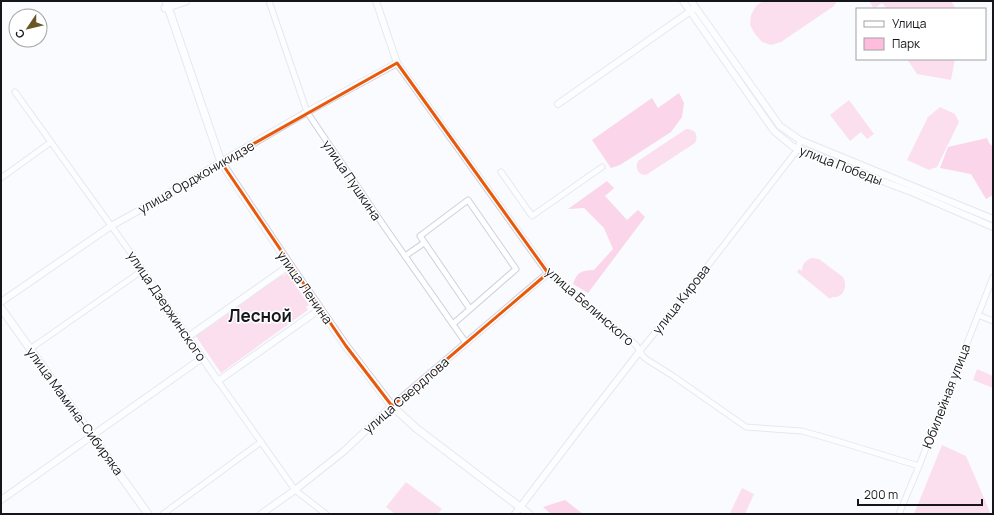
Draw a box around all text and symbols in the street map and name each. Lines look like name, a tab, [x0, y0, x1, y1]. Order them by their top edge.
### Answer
north arrow	[8, 8, 48, 48]
legend	[856, 8, 986, 60]
text: Улица	[892, 15, 926, 32]
text: С	[11, 26, 28, 42]
text: Парк	[892, 35, 921, 52]
street label: улица Орджоникидзе	[135, 136, 258, 218]
street label: улица Пушкина	[318, 136, 386, 224]
street label: улица Победы	[797, 141, 885, 189]
street label: улица Дзержинского	[123, 247, 211, 365]
street label: улица Ленина	[273, 247, 337, 327]
street label: улица Кирова	[648, 260, 714, 338]
street label: улица Белинского	[542, 262, 638, 350]
district label: Лесной	[228, 304, 292, 327]
street label: Юбилейная улица	[918, 341, 974, 451]
street label: улица Мамина-Сибиряка	[22, 343, 128, 479]
street label: улица Свердлова	[359, 353, 453, 437]
scale bar	[858, 481, 982, 507]
text: 200 m	[864, 486, 898, 503]

